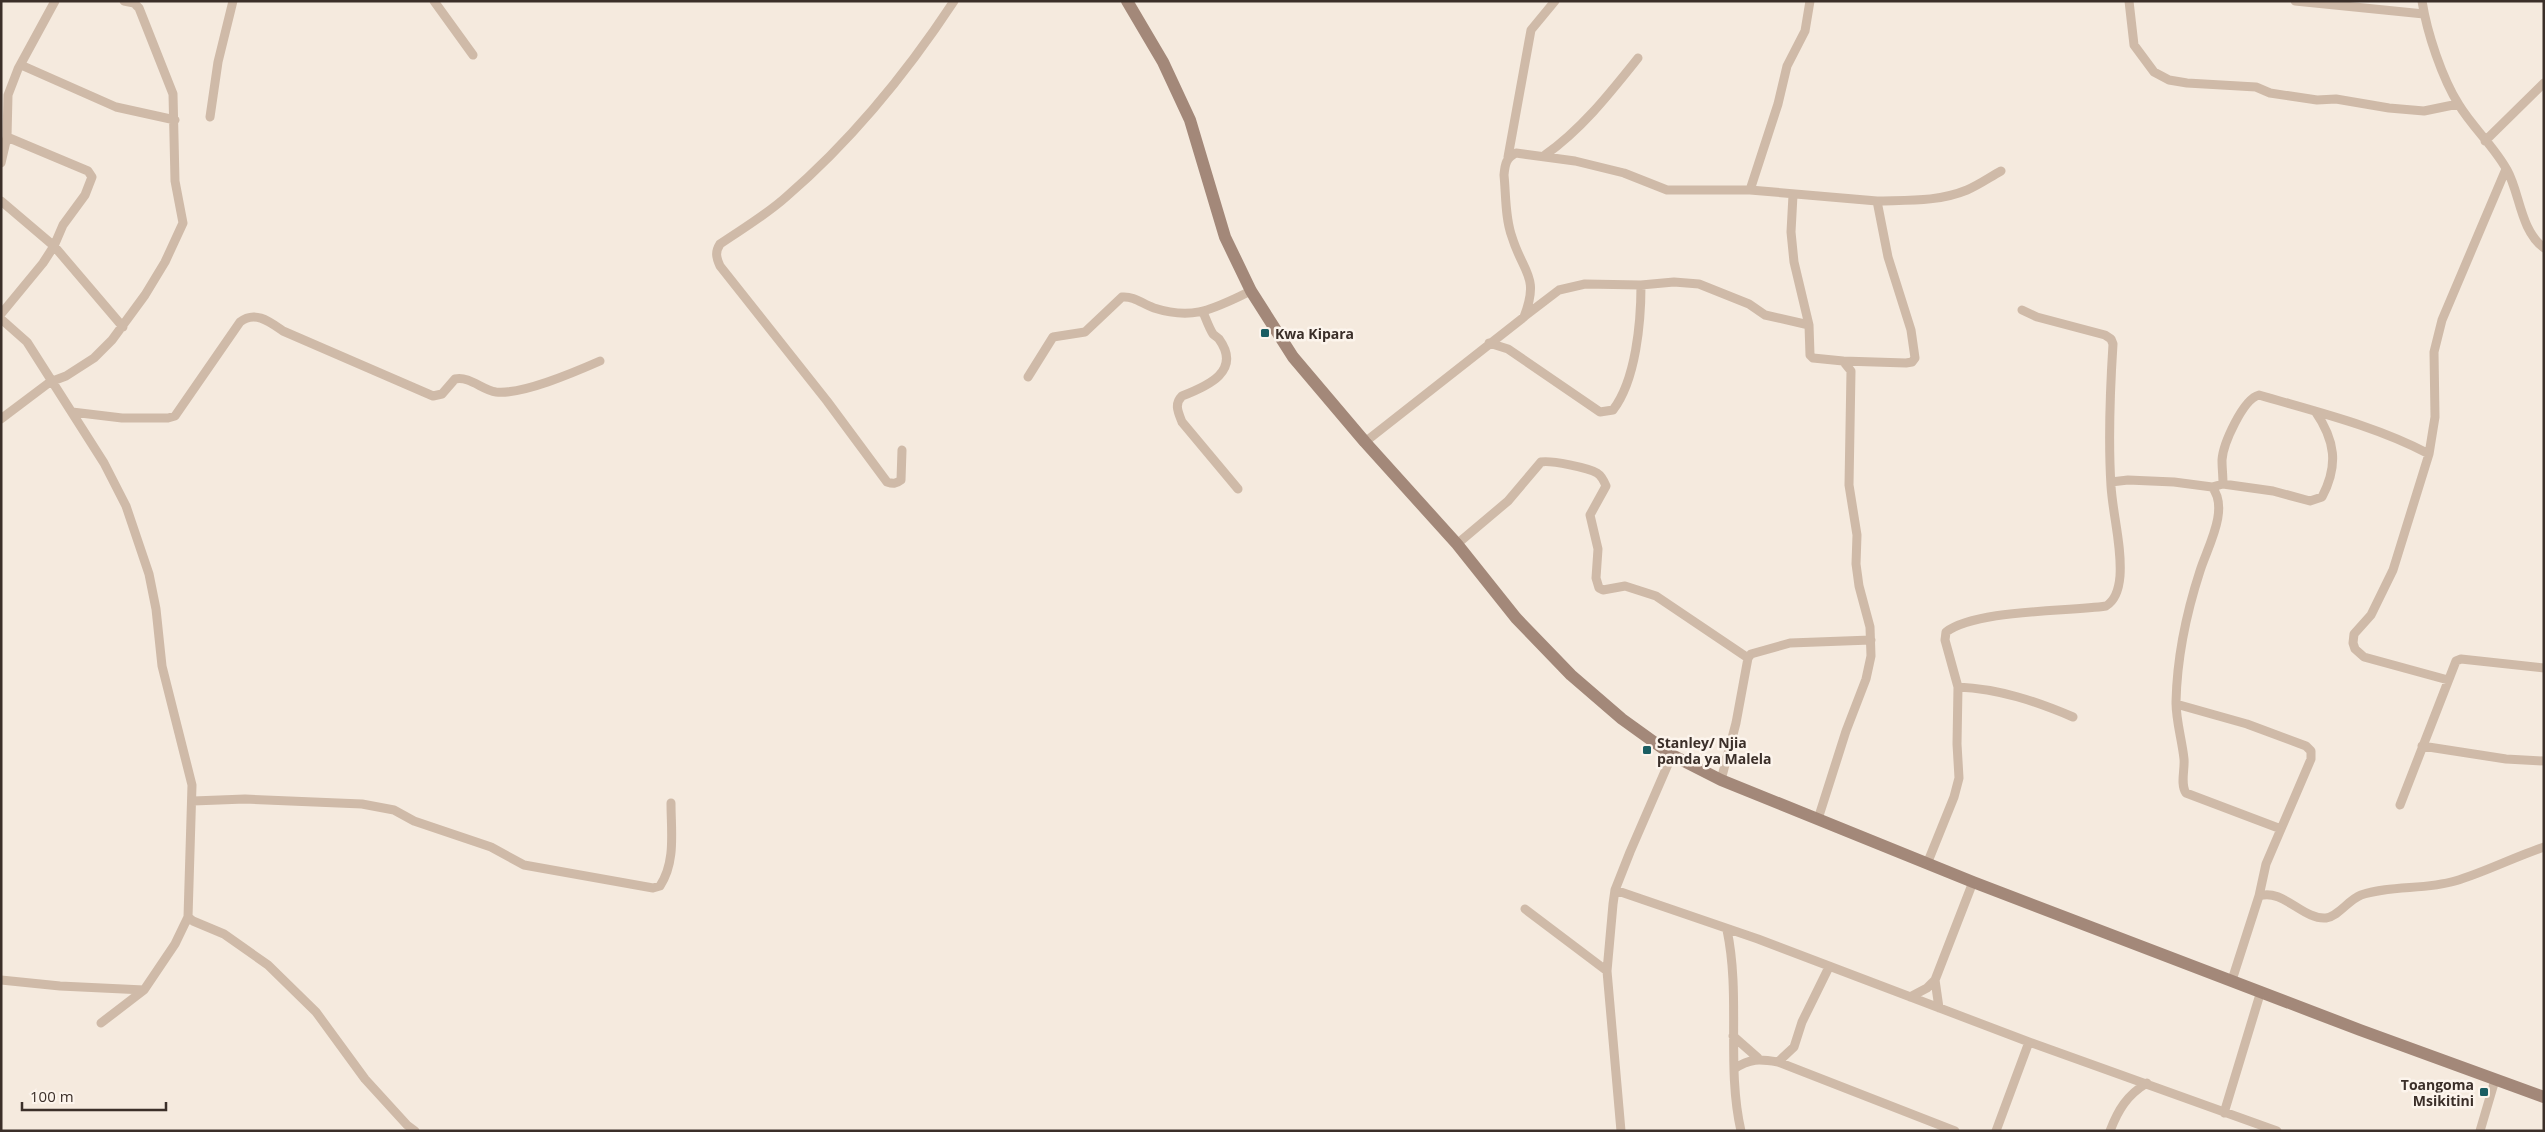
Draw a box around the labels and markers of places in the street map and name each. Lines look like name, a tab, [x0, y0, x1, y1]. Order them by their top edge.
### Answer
place label: Kwa Kipara	[1275, 324, 1354, 343]
marker: Kwa Kipara	[1259, 327, 1271, 339]
place label: Stanley/ Njia panda ya Malela	[1657, 733, 1771, 768]
marker: Stanley/ Njia panda ya Malela	[1641, 744, 1653, 756]
place label: Toangoma Msikitini	[2401, 1075, 2474, 1110]
marker: Toangoma Msikitini	[2478, 1086, 2490, 1098]

